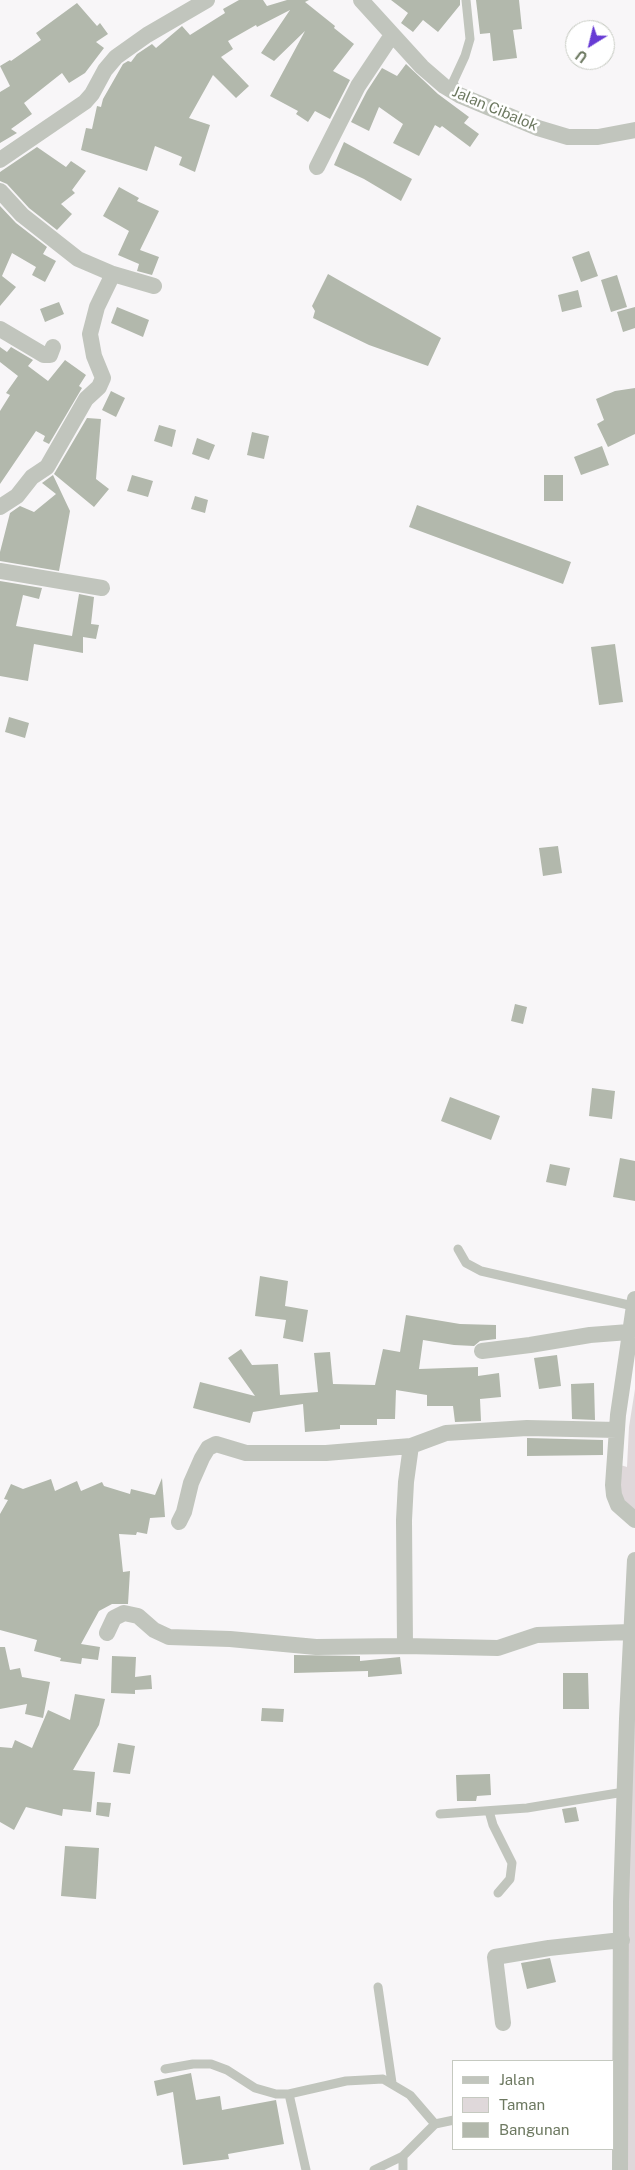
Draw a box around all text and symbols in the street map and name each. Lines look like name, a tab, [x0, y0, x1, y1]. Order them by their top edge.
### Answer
north arrow	[565, 20, 615, 70]
text: U	[573, 47, 591, 66]
street label: Jalan Cibalok	[449, 83, 541, 135]
legend	[452, 2060, 615, 2150]
text: Jalan	[499, 2071, 535, 2088]
text: Taman	[499, 2096, 545, 2113]
text: Bangunan	[499, 2121, 570, 2138]

